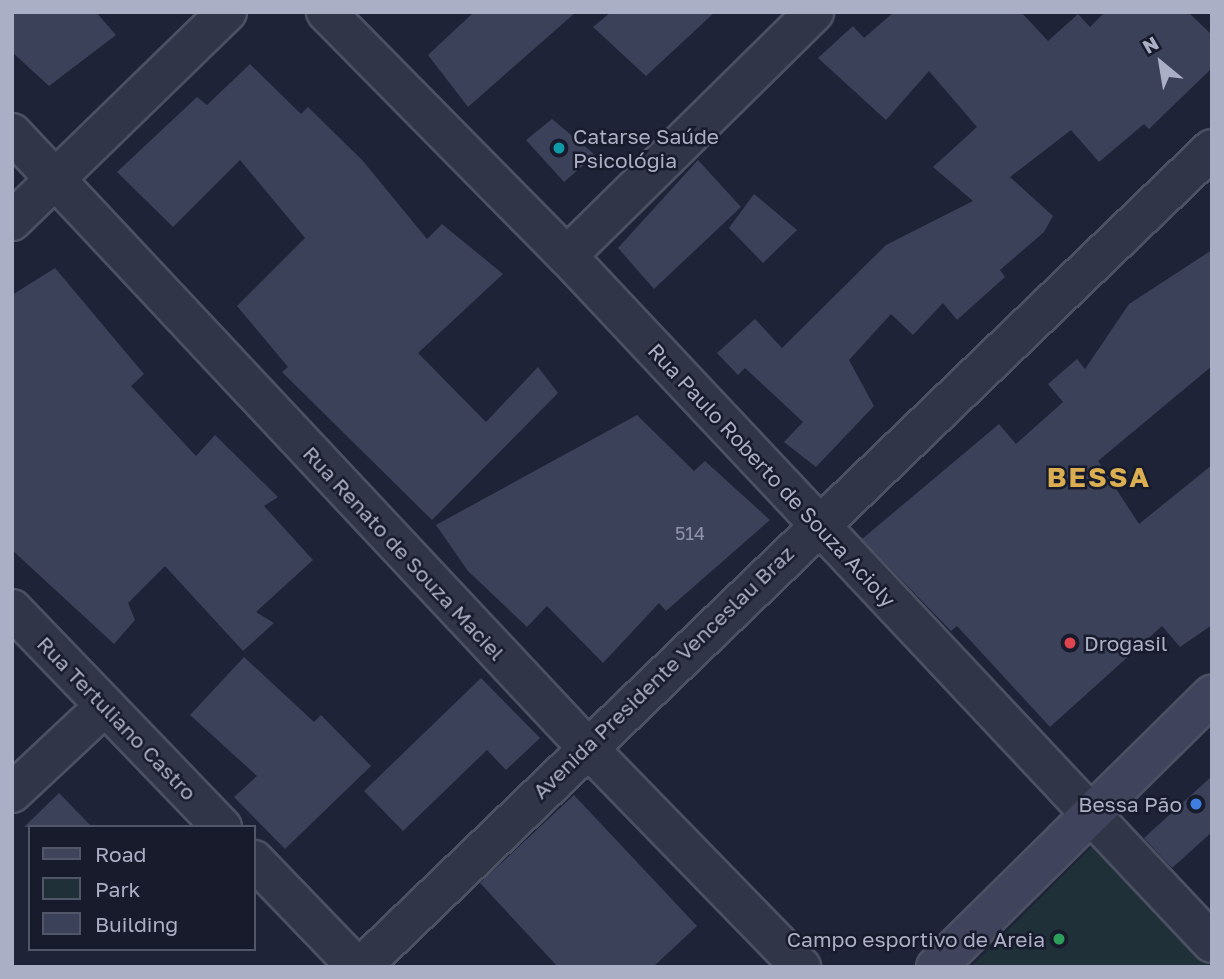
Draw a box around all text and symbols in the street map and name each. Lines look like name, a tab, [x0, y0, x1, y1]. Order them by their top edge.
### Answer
north arrow	[1126, 28, 1196, 98]
text: N	[1138, 31, 1162, 58]
place label: Catarse Saúde Psicológia	[573, 123, 719, 173]
marker: Catarse Saúde Psicológia	[551, 140, 567, 156]
street label: Rua Paulo Roberto de Souza Acioly	[643, 338, 901, 612]
street label: Rua Renato de Souza Maciel	[298, 441, 510, 665]
district label: BESSA	[1047, 460, 1151, 494]
house number: 514	[675, 522, 705, 544]
street label: Avenida Presidente Venceslau Braz	[527, 540, 799, 804]
place label: Drogasil	[1084, 630, 1168, 656]
street label: Rua Tertuliano Castro	[32, 631, 202, 805]
marker: Drogasil	[1062, 635, 1078, 651]
place label: Bessa Pão	[1078, 791, 1182, 817]
marker: Bessa Pão	[1188, 796, 1204, 812]
legend	[28, 825, 256, 951]
text: Road	[95, 841, 146, 867]
text: Park	[95, 876, 140, 902]
text: Building	[95, 911, 178, 937]
place label: Campo esportivo de Areia	[787, 926, 1045, 952]
marker: Campo esportivo de Areia	[1051, 931, 1067, 947]

